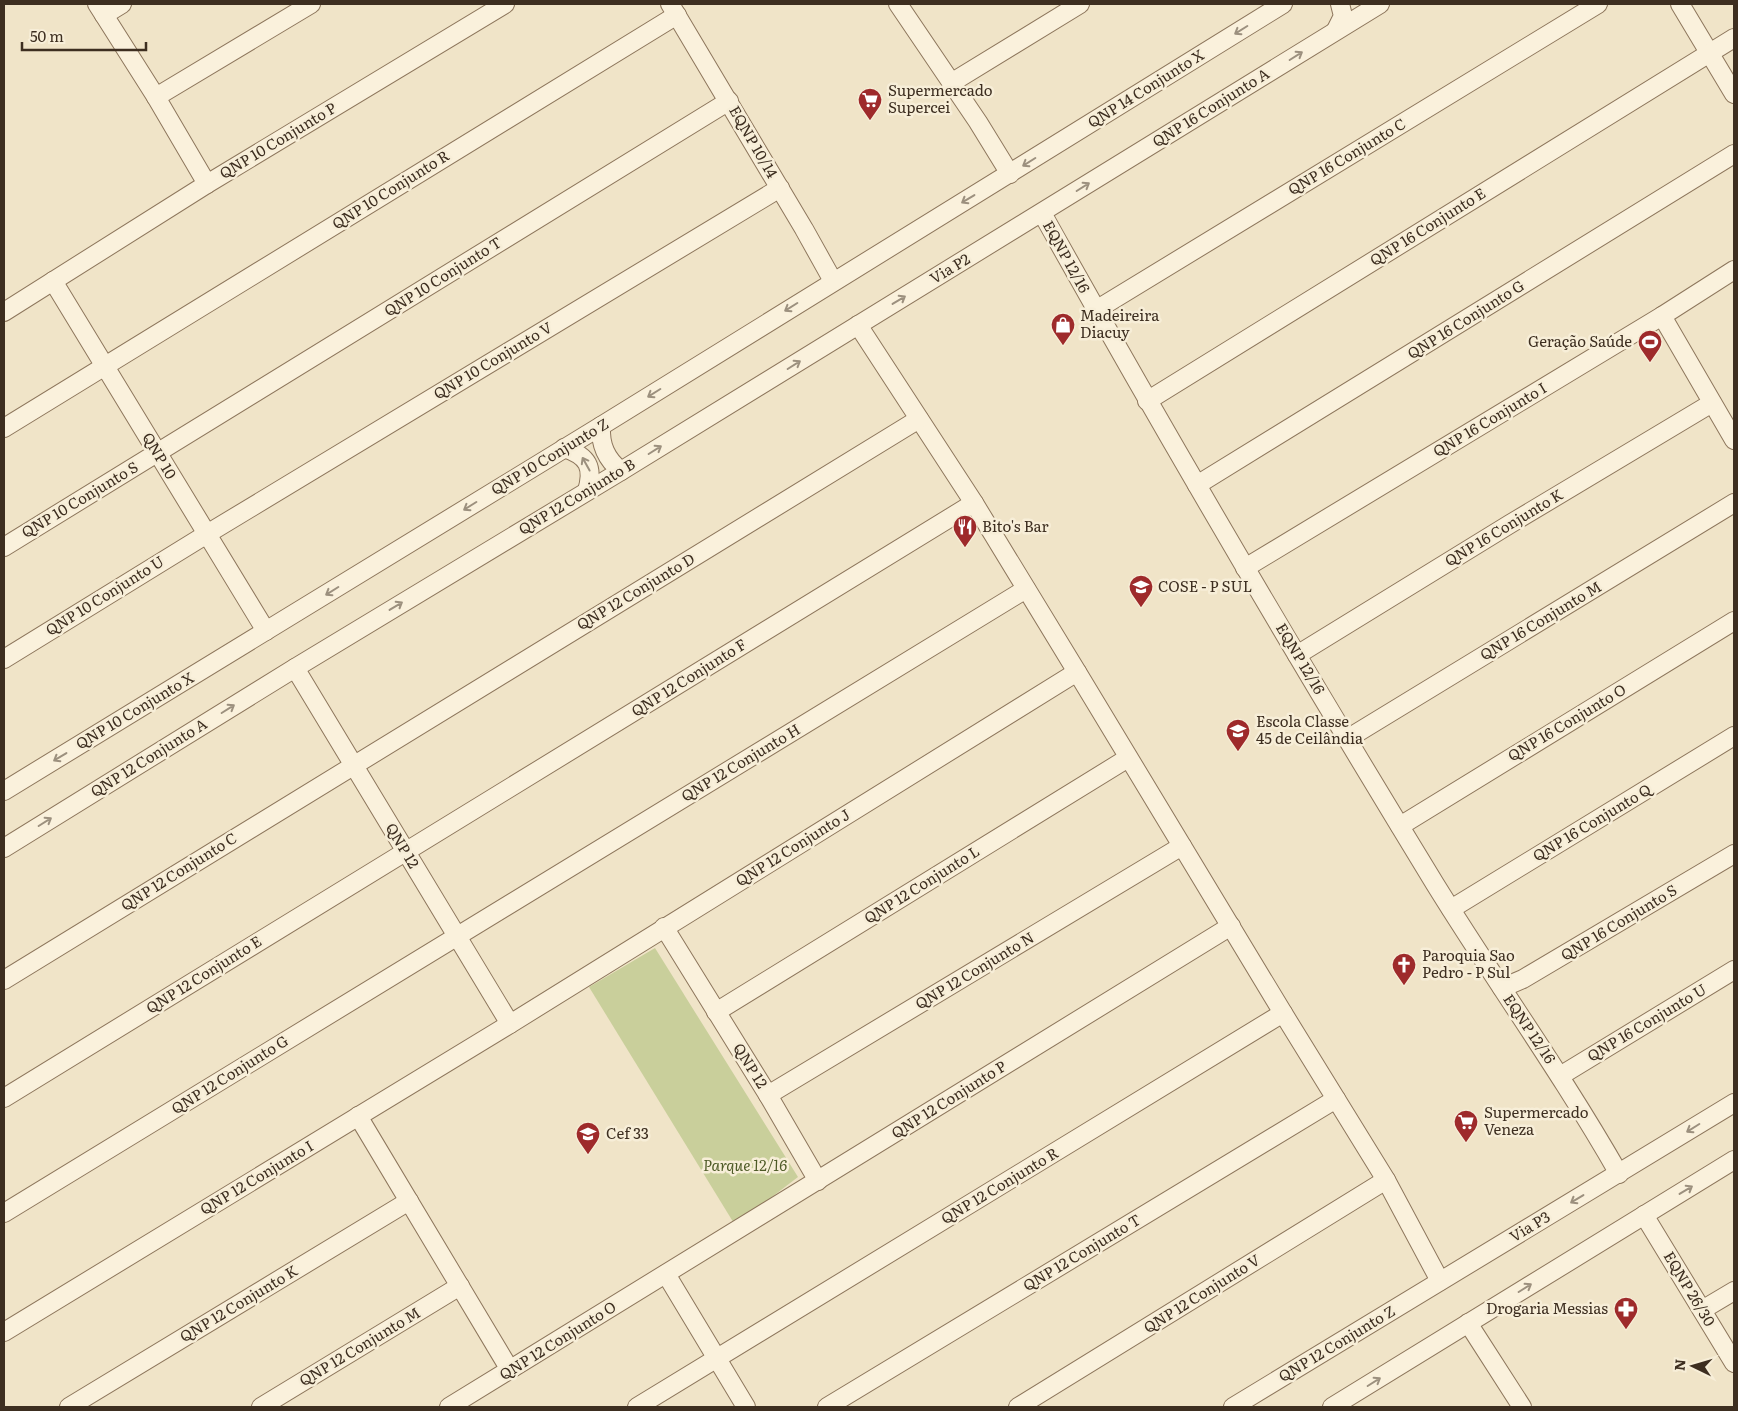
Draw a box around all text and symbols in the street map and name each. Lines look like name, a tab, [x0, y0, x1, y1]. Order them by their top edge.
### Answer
scale bar	[22, 20, 146, 52]
text: 50 m	[30, 24, 64, 47]
one-way arrow	[1235, 25, 1249, 35]
street label: QNP 14 Conjunto X	[1083, 42, 1208, 133]
one-way arrow	[1288, 50, 1302, 60]
street label: QNP 16 Conjunto A	[1147, 61, 1273, 152]
place label: Supermercado Supercei	[888, 78, 993, 118]
supermarket icon: Supermercado Supercei	[857, 87, 883, 121]
street label: QNP 10 Conjunto P	[214, 96, 340, 184]
street label: EQNP 10/14	[724, 101, 784, 182]
street label: QNP 16 Conjunto C	[1283, 111, 1409, 200]
street label: QNP 10 Conjunto R	[327, 143, 454, 234]
one-way arrow	[1023, 157, 1037, 167]
street label: QNP 16 Conjunto E	[1365, 181, 1490, 271]
one-way arrow	[1076, 182, 1090, 192]
one-way arrow	[962, 194, 976, 204]
street label: EQNP 12/16	[1038, 216, 1097, 297]
street label: QNP 10 Conjunto T	[379, 230, 505, 321]
street label: Via P2	[925, 246, 974, 289]
street label: QNP 16 Conjunto G	[1402, 273, 1528, 364]
one-way arrow	[892, 294, 906, 304]
one-way arrow	[785, 302, 799, 312]
place label: Madeireira Diacuy	[1080, 303, 1160, 343]
shop icon: Madeireira Diacuy	[1050, 312, 1076, 346]
street label: QNP 10 Conjunto V	[428, 315, 556, 404]
place label: Geração Saúde	[1528, 329, 1632, 352]
sports icon: Geração Saúde	[1637, 329, 1663, 363]
one-way arrow	[786, 359, 800, 369]
street label: QNP 16 Conjunto I	[1428, 376, 1551, 462]
one-way arrow	[647, 389, 661, 399]
street label: QNP 10 Conjunto Z	[486, 411, 612, 500]
street label: QNP 10	[137, 428, 183, 483]
one-way arrow	[648, 444, 662, 454]
street label: QNP 12 Conjunto B	[513, 452, 639, 540]
street label: QNP 10 Conjunto S	[16, 455, 142, 543]
one-way arrow	[580, 457, 591, 471]
street label: QNP 16 Conjunto K	[1440, 482, 1567, 571]
one-way arrow	[464, 501, 478, 511]
restaurant icon: Bito's Bar	[952, 514, 978, 548]
place label: Bito's Bar	[982, 514, 1049, 537]
street label: QNP 12 Conjunto D	[572, 546, 699, 635]
street label: QNP 10 Conjunto U	[40, 549, 168, 641]
school or university icon: COSE - P SUL	[1128, 574, 1154, 608]
place label: COSE - P SUL	[1158, 574, 1252, 597]
street label: QNP 16 Conjunto M	[1475, 574, 1605, 665]
one-way arrow	[325, 586, 339, 596]
one-way arrow	[389, 601, 403, 611]
street label: EQNP 12/16	[1271, 618, 1332, 698]
street label: QNP 12 Conjunto F	[626, 632, 750, 721]
street label: QNP 10 Conjunto X	[71, 665, 198, 754]
street label: QNP 16 Conjunto O	[1503, 677, 1630, 766]
one-way arrow	[220, 704, 234, 714]
place label: Escola Classe 45 de Ceilândia	[1256, 709, 1364, 749]
street label: QNP 12 Conjunto A	[85, 712, 211, 802]
street label: QNP 12 Conjunto H	[676, 717, 804, 806]
school or university icon: Escola Classe 45 de Ceilândia	[1225, 718, 1251, 752]
one-way arrow	[53, 751, 67, 762]
street label: QNP 16 Conjunto Q	[1528, 776, 1657, 866]
street label: QNP 12 Conjunto J	[731, 802, 854, 891]
one-way arrow	[38, 817, 52, 827]
street label: QNP 12	[381, 818, 426, 873]
street label: QNP 12 Conjunto C	[116, 826, 241, 916]
street label: QNP 12 Conjunto L	[859, 839, 983, 929]
street label: QNP 16 Conjunto S	[1556, 878, 1681, 966]
street label: QNP 12 Conjunto N	[910, 925, 1038, 1014]
street label: QNP 12 Conjunto E	[141, 929, 265, 1019]
place label: Paroquia Sao Pedro - P Sul	[1422, 943, 1515, 983]
church icon: Paroquia Sao Pedro - P Sul	[1391, 952, 1417, 986]
street label: QNP 16 Conjunto U	[1582, 977, 1710, 1066]
street label: EQNP 12/16	[1498, 989, 1562, 1068]
street label: QNP 12 Conjunto G	[166, 1028, 292, 1119]
street label: QNP 12	[728, 1038, 774, 1093]
street label: QNP 12 Conjunto P	[886, 1054, 1010, 1143]
place label: Supermercado Veneza	[1484, 1100, 1589, 1140]
supermarket icon: Supermercado Veneza	[1453, 1109, 1479, 1143]
school or university icon: Cef 33	[575, 1121, 601, 1155]
place label: Cef 33	[606, 1121, 649, 1144]
one-way arrow	[1686, 1124, 1700, 1134]
street label: QNP 12 Conjunto I	[195, 1134, 317, 1220]
street label: QNP 12 Conjunto R	[936, 1140, 1063, 1229]
park label: Parque 12/16	[703, 1153, 787, 1176]
one-way arrow	[1679, 1184, 1693, 1194]
one-way arrow	[1571, 1194, 1585, 1204]
street label: Via P3	[1504, 1204, 1554, 1247]
street label: QNP 12 Conjunto T	[1018, 1207, 1145, 1296]
street label: EQNP 26/30	[1659, 1246, 1722, 1330]
street label: QNP 12 Conjunto V	[1138, 1248, 1264, 1338]
street label: QNP 12 Conjunto K	[175, 1258, 302, 1347]
one-way arrow	[1517, 1283, 1531, 1293]
street label: QNP 12 Conjunto O	[494, 1294, 620, 1385]
place label: Drogaria Messias	[1486, 1296, 1608, 1319]
pharmacy icon: Drogaria Messias	[1613, 1296, 1639, 1330]
street label: QNP 12 Conjunto Z	[1273, 1299, 1399, 1387]
street label: QNP 12 Conjunto M	[294, 1300, 424, 1391]
north arrow	[1668, 1341, 1718, 1391]
text: N	[1669, 1358, 1690, 1372]
one-way arrow	[1366, 1376, 1380, 1386]

